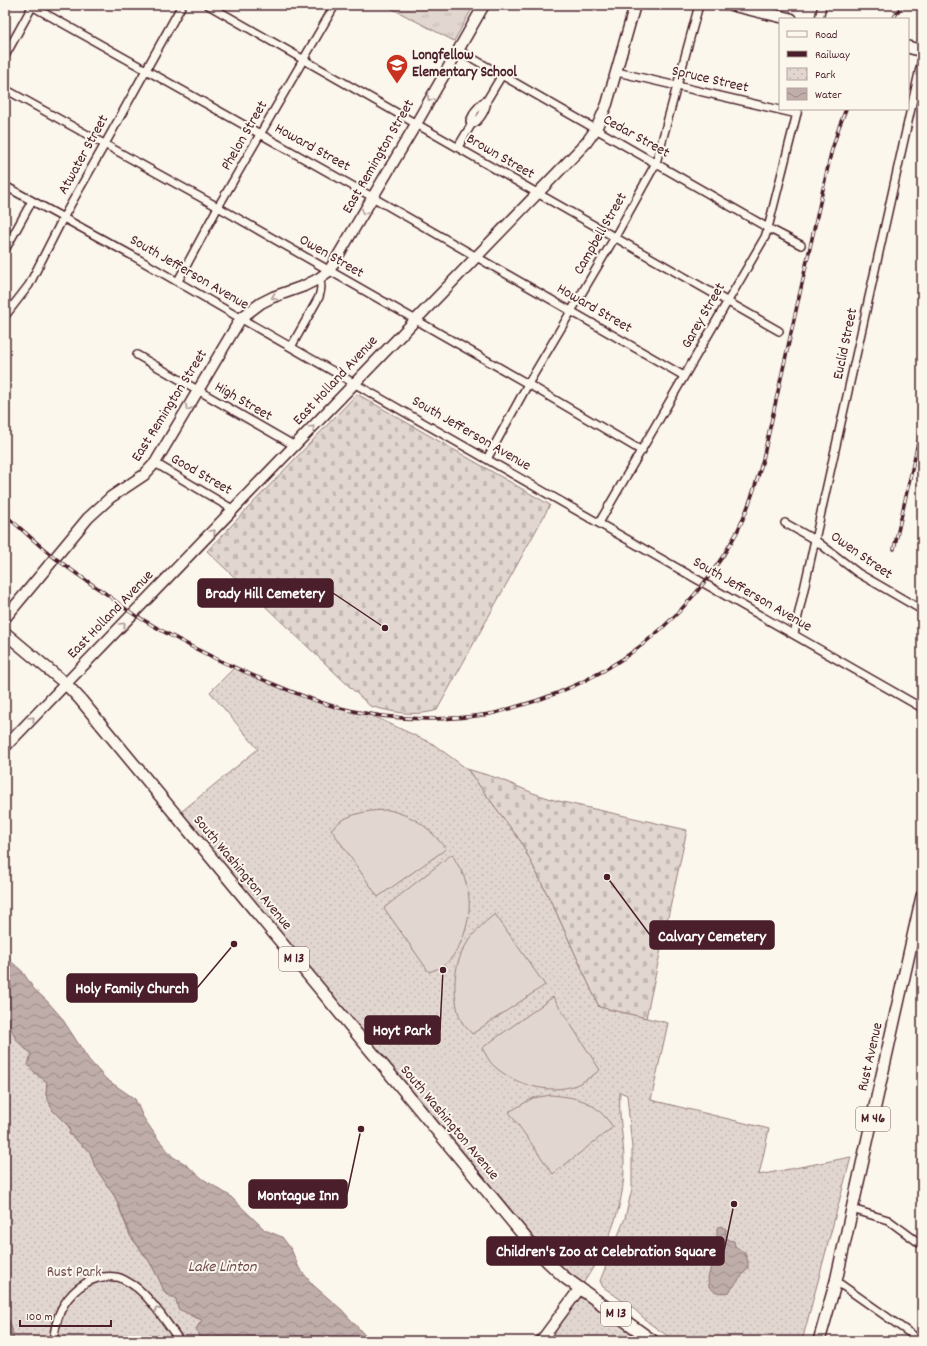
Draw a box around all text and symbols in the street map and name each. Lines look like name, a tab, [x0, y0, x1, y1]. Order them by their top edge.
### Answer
legend	[779, 18, 909, 110]
text: Road	[815, 27, 837, 44]
place label: Longfellow Elementary School	[412, 45, 517, 84]
text: Railway	[815, 47, 851, 64]
school or university icon: Longfellow Elementary School	[384, 52, 410, 85]
street label: Spruce Street	[669, 61, 751, 100]
text: Park	[815, 67, 836, 84]
text: Water	[815, 87, 842, 104]
street label: East Remington Street	[337, 95, 421, 218]
one-way arrow	[427, 95, 434, 103]
street label: Phelon Street	[216, 97, 274, 175]
street label: Cedar Street	[599, 110, 674, 165]
street label: Atwater Street	[53, 111, 115, 199]
street label: Howard Street	[270, 118, 354, 178]
street label: Brown Street	[462, 129, 539, 186]
street label: Campbell Street	[569, 188, 634, 279]
one-way arrow	[362, 208, 369, 215]
street label: South Jefferson Avenue	[125, 230, 253, 316]
street label: Owen Street	[294, 230, 368, 285]
street label: Howard Street	[552, 279, 636, 340]
street label: Garey Street	[676, 279, 732, 353]
one-way arrow	[271, 292, 278, 300]
street label: Euclid Street	[828, 306, 864, 382]
street label: East Holland Avenue	[288, 331, 384, 431]
street label: East Remington Street	[127, 345, 214, 466]
street label: High Street	[210, 377, 277, 428]
street label: South Jefferson Avenue	[407, 391, 535, 477]
one-way arrow	[185, 404, 192, 411]
one-way arrow	[308, 425, 315, 433]
street label: Good Street	[166, 449, 236, 502]
street label: Owen Street	[825, 526, 897, 586]
one-way arrow	[208, 529, 216, 537]
street label: South Jefferson Avenue	[688, 552, 816, 638]
street label: East Holland Avenue	[63, 565, 160, 664]
callout: Brady Hill Cemetery	[198, 579, 333, 607]
text: Brady Hill Cemetery	[205, 583, 326, 606]
one-way arrow	[118, 623, 125, 630]
one-way arrow	[27, 716, 35, 724]
street label: South Washington Avenue	[187, 811, 297, 936]
callout: Calvary Cemetery	[650, 921, 774, 949]
text: Calvary Cemetery	[658, 926, 767, 949]
road number: M 13	[279, 947, 309, 971]
callout: Holy Family Church	[67, 974, 197, 1002]
text: Holy Family Church	[75, 978, 189, 1001]
callout: Hoyt Park	[365, 1016, 440, 1044]
text: Hoyt Park	[373, 1020, 432, 1043]
street label: Rust Avenue	[852, 1020, 890, 1094]
street label: South Washington Avenue	[394, 1061, 504, 1186]
road number: M 46	[856, 1107, 890, 1131]
callout: Montague Inn	[249, 1180, 347, 1208]
text: Montague Inn	[257, 1185, 339, 1208]
callout: Children's Zoo at Celebration Square	[487, 1237, 724, 1265]
text: Children's Zoo at Celebration Square	[496, 1241, 716, 1264]
water label: Lake Linton	[188, 1256, 257, 1279]
park label: Rust Park	[47, 1262, 101, 1284]
scale bar	[20, 1302, 111, 1328]
road number: M 13	[601, 1302, 631, 1326]
one-way arrow	[154, 1307, 161, 1315]
text: 100 m	[26, 1309, 53, 1326]

